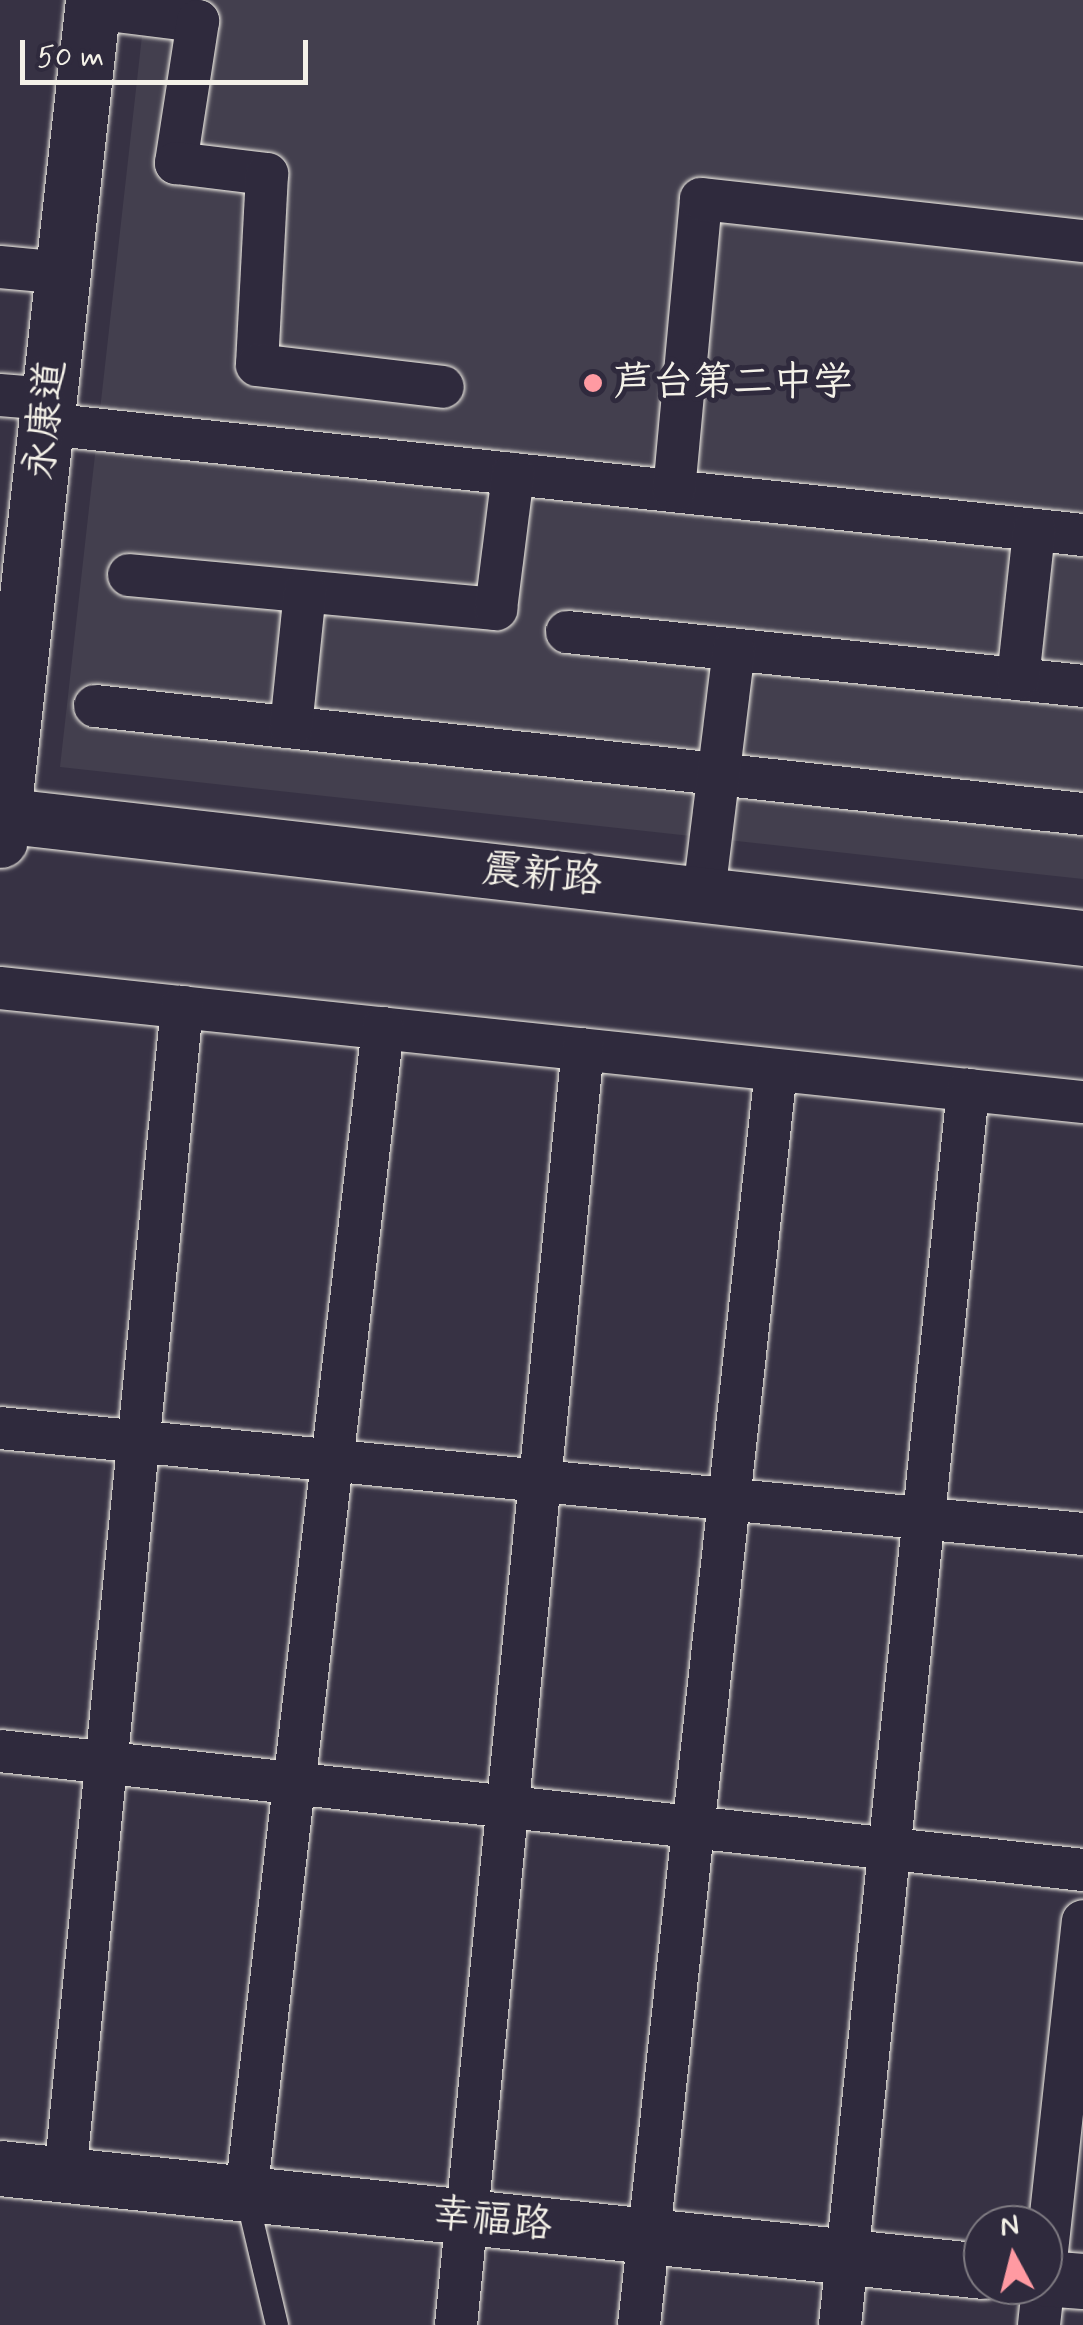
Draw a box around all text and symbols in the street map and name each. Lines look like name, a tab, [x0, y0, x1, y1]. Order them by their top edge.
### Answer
scale bar	[25, 20, 312, 82]
text: 50 m	[37, 38, 104, 77]
street label: 永康道	[16, 358, 76, 482]
place label: 芦台第二中学	[613, 359, 853, 407]
marker: 芦台第二中学	[582, 372, 604, 394]
street label: 震新路	[480, 845, 604, 905]
street label: 幸福路	[430, 2190, 554, 2250]
north arrow	[963, 2205, 1063, 2305]
text: N	[998, 2207, 1021, 2246]

